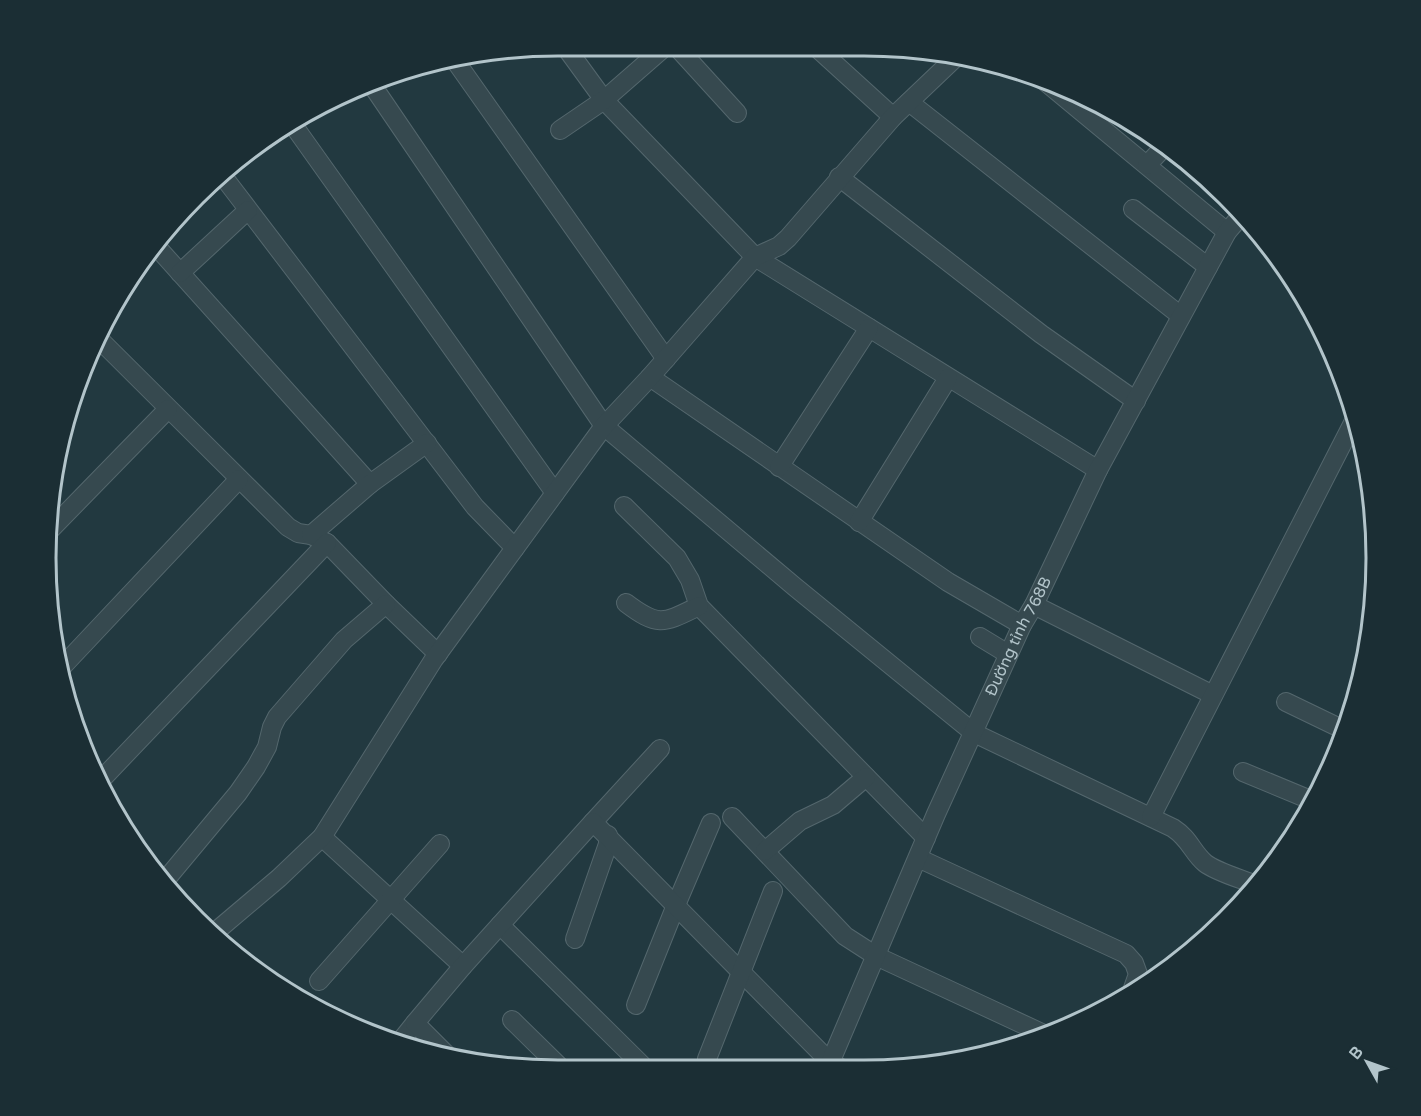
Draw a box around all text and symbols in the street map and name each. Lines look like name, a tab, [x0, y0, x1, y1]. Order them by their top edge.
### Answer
street label: Đường tỉnh 768B	[981, 573, 1056, 699]
north arrow	[1337, 1032, 1397, 1092]
text: B	[1345, 1042, 1368, 1064]

